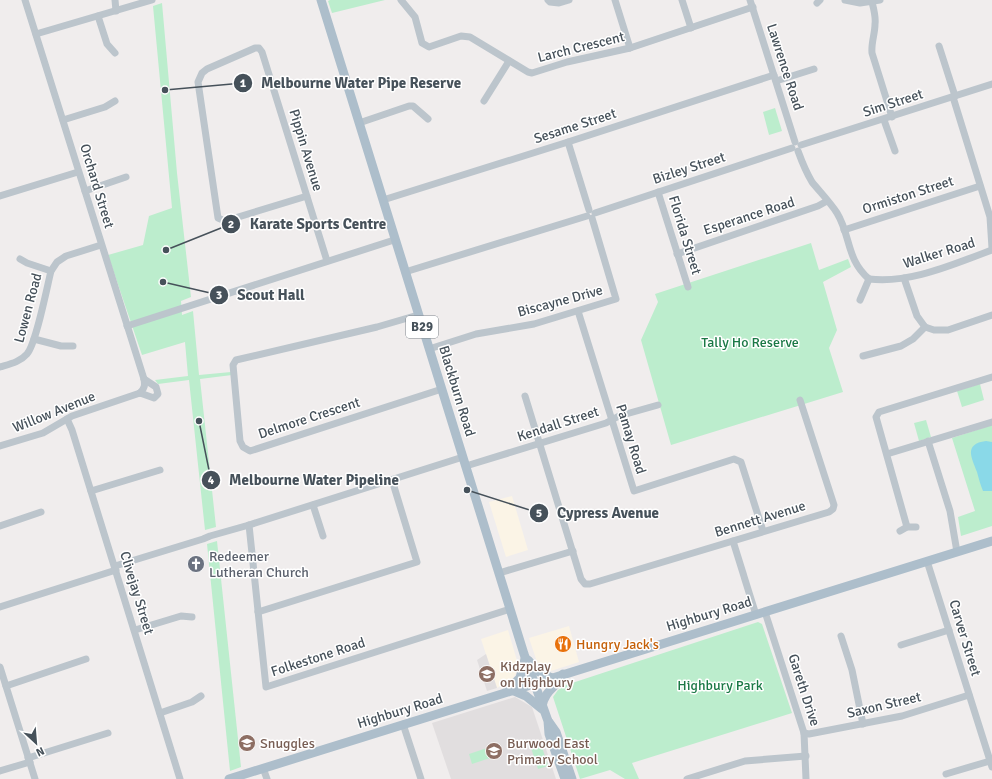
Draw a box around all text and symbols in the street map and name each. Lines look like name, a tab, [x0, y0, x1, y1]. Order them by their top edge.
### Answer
street label: Lawrence Road	[763, 21, 807, 113]
street label: Larch Crescent	[536, 28, 626, 66]
callout: Melbourne Water Pipe Reserve	[233, 69, 470, 96]
text: Melbourne Water Pipe Reserve	[261, 74, 461, 92]
text: 1	[240, 76, 247, 91]
street label: Sim Street	[861, 85, 925, 121]
street label: Sesame Street	[532, 105, 618, 147]
street label: Pippin Avenue	[285, 107, 327, 193]
street label: Orchard Street	[76, 142, 118, 230]
street label: Bizley Street	[651, 148, 728, 188]
street label: Ormiston Street	[860, 172, 956, 218]
street label: Florida Street	[665, 193, 705, 277]
street label: Esperance Road	[701, 193, 797, 239]
callout: Karate Sports Centre	[221, 210, 394, 237]
text: Karate Sports Centre	[250, 215, 386, 233]
text: 2	[228, 217, 234, 232]
street label: Walker Road	[901, 234, 977, 272]
street label: Lowen Road	[11, 271, 45, 345]
callout: Scout Hall	[209, 281, 313, 308]
street label: Biscayne Drive	[516, 281, 604, 321]
text: Scout Hall	[237, 286, 305, 304]
text: 3	[216, 288, 222, 303]
road number: B29	[406, 316, 438, 338]
park label: Tally Ho Reserve	[701, 334, 799, 351]
street label: Blackburn Road	[435, 343, 479, 439]
street label: Willow Avenue	[10, 388, 98, 436]
street label: Delmore Crescent	[256, 393, 362, 442]
street label: Pamay Road	[612, 402, 650, 476]
street label: Kendall Street	[515, 403, 601, 445]
callout: Melbourne Water Pipeline	[201, 467, 407, 494]
text: Melbourne Water Pipeline	[229, 471, 399, 489]
text: 4	[208, 473, 215, 488]
street label: Bennett Avenue	[712, 497, 808, 541]
callout: Cypress Avenue	[529, 499, 667, 526]
text: Cypress Avenue	[557, 504, 659, 522]
text: 5	[536, 506, 542, 521]
place label: Redeemer Lutheran Church	[209, 548, 309, 581]
street label: Clivejay Street	[116, 549, 158, 637]
church icon: Redeemer Lutheran Church	[186, 554, 206, 574]
street label: Highbury Road	[664, 593, 754, 635]
street label: Carver Street	[945, 598, 985, 678]
street label: Folkestone Road	[269, 634, 367, 680]
restaurant icon: Hungry Jack's	[553, 634, 573, 654]
place label: Hungry Jack's	[576, 636, 659, 653]
street label: Gareth Drive	[784, 652, 824, 728]
place label: Kidzplay on Highbury	[500, 658, 574, 691]
school or university icon: Kidzplay on Highbury	[477, 664, 497, 684]
park label: Highbury Park	[677, 677, 763, 694]
street label: Saxon Street	[845, 688, 923, 722]
street label: Highbury Road	[355, 690, 445, 732]
north arrow	[16, 723, 56, 763]
school or university icon: Snuggles	[237, 733, 257, 753]
place label: Snuggles	[260, 735, 315, 752]
place label: Burwood East Primary School	[507, 735, 598, 768]
school or university icon: Burwood East Primary School	[484, 741, 504, 761]
text: N	[34, 744, 46, 759]

